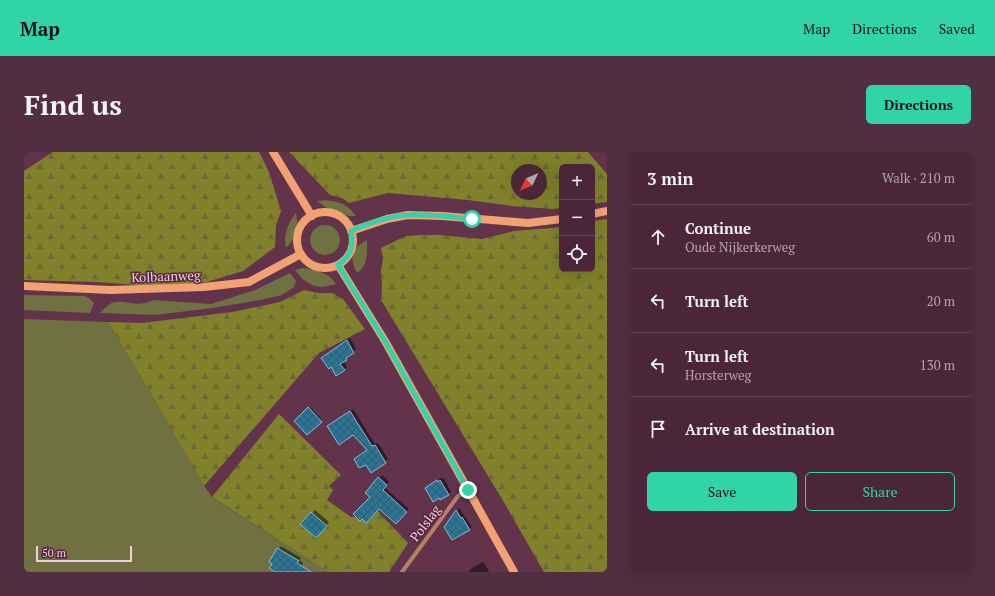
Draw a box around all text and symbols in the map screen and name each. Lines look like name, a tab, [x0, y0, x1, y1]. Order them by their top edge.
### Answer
text: Map	[20, 16, 60, 41]
text: Map	[803, 19, 830, 38]
text: Directions	[852, 19, 917, 38]
text: Saved	[939, 19, 975, 38]
button: Directions	[866, 85, 971, 124]
text: Find us	[24, 86, 122, 123]
north arrow	[511, 164, 547, 200]
map controls	[559, 164, 595, 272]
button: +	[559, 164, 595, 200]
text: 3 min	[647, 167, 694, 190]
text: Walk · 210 m	[882, 169, 955, 187]
button: −	[559, 200, 595, 236]
route start	[463, 210, 481, 228]
text: Continue	[685, 218, 751, 238]
icon: ahead	[647, 226, 669, 248]
text: 60 m	[927, 228, 955, 246]
button: locate	[559, 236, 595, 272]
text: Oude Nijkerkerweg	[685, 238, 795, 256]
street label: Kolbaanweg	[131, 266, 201, 286]
icon: left	[647, 290, 669, 312]
text: Turn left	[685, 291, 749, 311]
text: 20 m	[927, 292, 955, 310]
text: Turn left	[685, 346, 749, 366]
icon: left	[647, 354, 669, 376]
text: 130 m	[920, 356, 955, 374]
text: Horsterweg	[685, 366, 751, 384]
icon: arrive	[647, 418, 669, 440]
text: Arrive at destination	[685, 419, 835, 439]
button: Save	[647, 472, 797, 511]
button: Share	[805, 472, 955, 511]
route end	[459, 481, 477, 499]
street label: Polslag	[405, 501, 445, 545]
scale bar	[36, 544, 132, 563]
text: 50 m	[42, 546, 66, 560]

